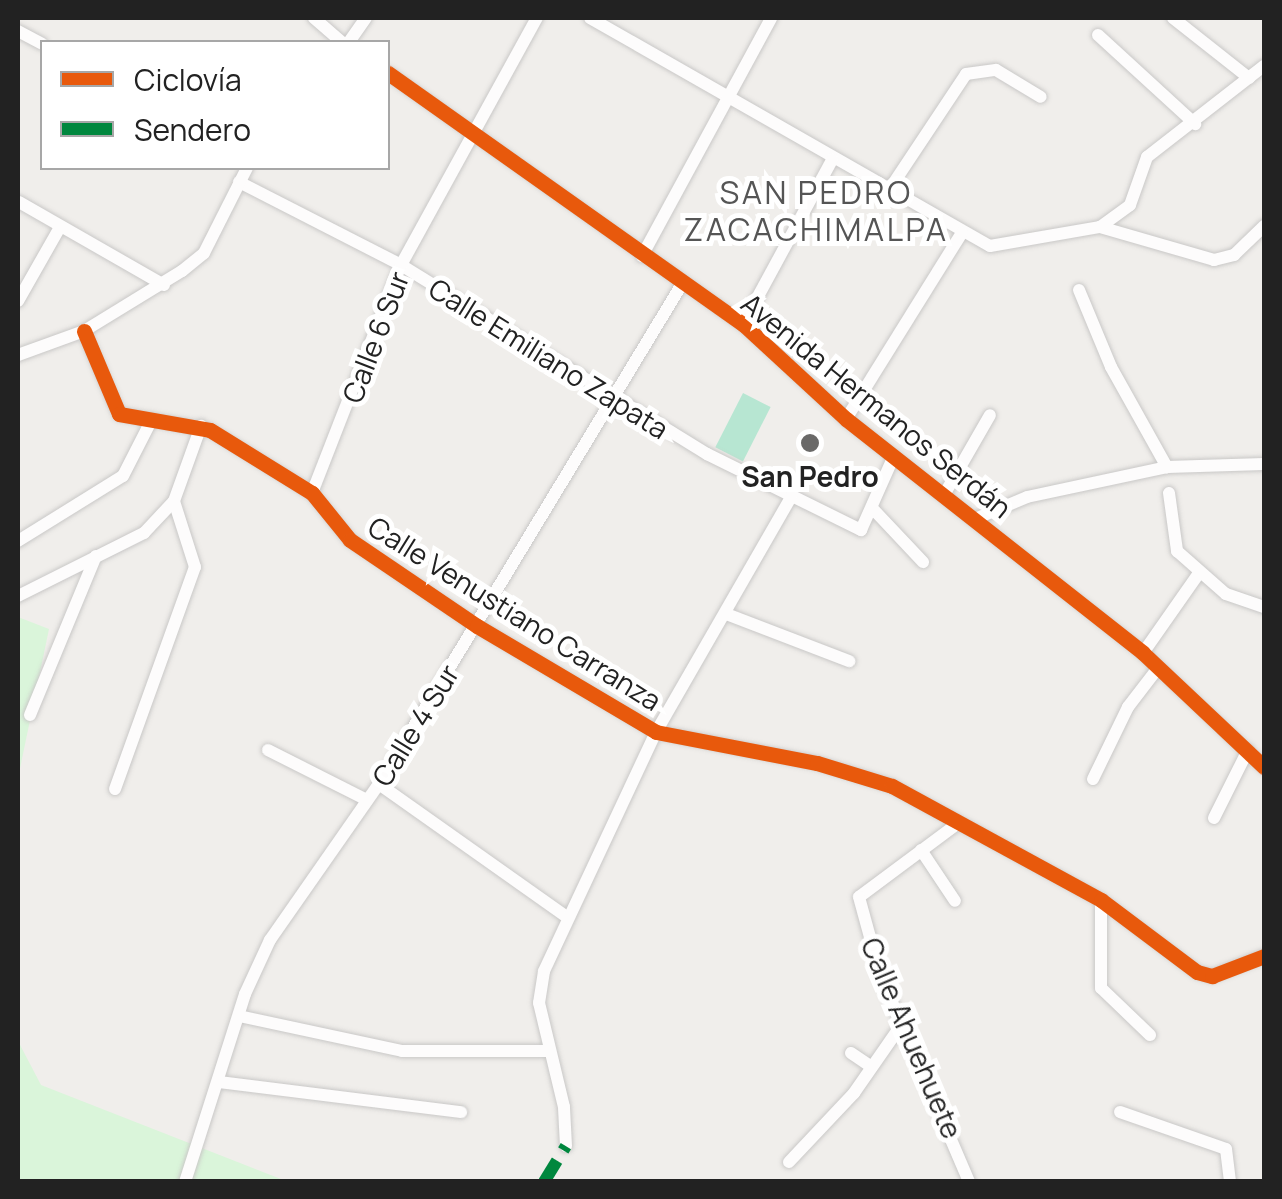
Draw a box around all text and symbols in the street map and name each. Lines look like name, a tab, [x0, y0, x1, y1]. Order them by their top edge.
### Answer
legend	[40, 40, 390, 170]
text: Ciclovía	[134, 59, 242, 100]
text: Sendero	[134, 109, 251, 150]
district label: SAN PEDRO ZACACHIMALPA	[684, 174, 948, 249]
street label: Calle 6 Sur	[335, 267, 415, 407]
street label: Calle Emiliano Zapata	[423, 271, 675, 445]
street label: Avenida Hermanos Serdán	[735, 286, 1019, 524]
marker: San Pedro	[799, 432, 821, 454]
place label: San Pedro	[741, 459, 879, 493]
street label: Calle Venustiano Carranza	[362, 509, 668, 717]
street label: Calle 4 Sur	[365, 658, 465, 792]
street label: Calle Ahuehuete	[855, 933, 969, 1143]

